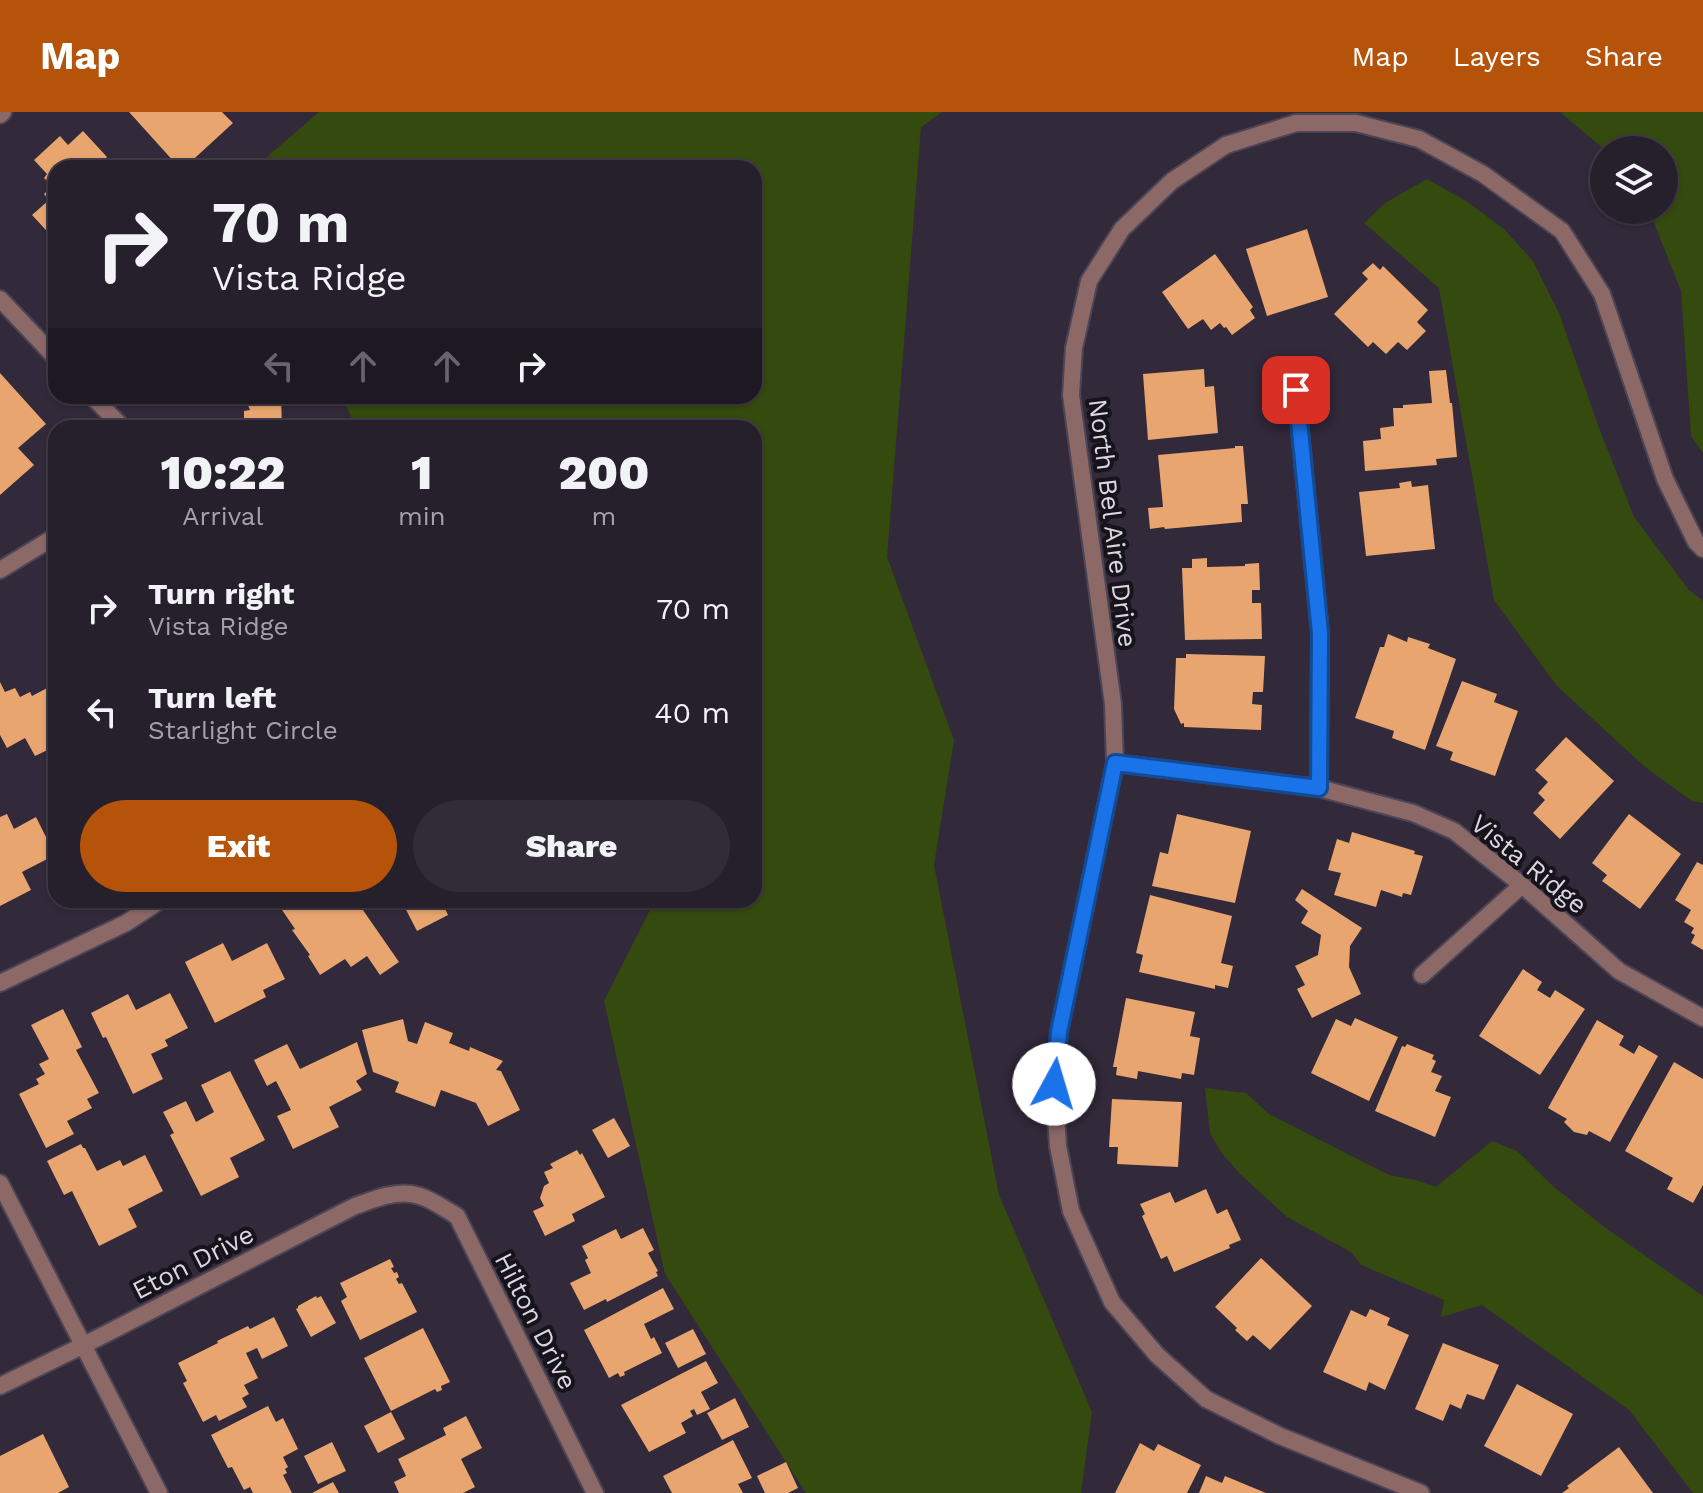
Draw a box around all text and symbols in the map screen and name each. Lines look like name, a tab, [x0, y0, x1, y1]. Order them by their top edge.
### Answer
text: Map	[40, 34, 120, 78]
text: Map	[1352, 40, 1409, 73]
text: Layers	[1453, 40, 1541, 73]
text: Share	[1585, 40, 1663, 73]
map controls	[1590, 136, 1678, 224]
button: layers	[1590, 136, 1678, 224]
text: 70 m	[212, 190, 349, 256]
icon: right	[80, 192, 184, 296]
text: Vista Ridge	[212, 257, 407, 299]
icon: left	[257, 344, 301, 388]
icon: ahead	[341, 344, 385, 388]
icon: ahead	[425, 344, 469, 388]
icon: right	[509, 344, 553, 388]
pin	[1262, 356, 1330, 424]
icon: arrive	[1274, 368, 1318, 412]
street label: North Bel Aire Drive	[1083, 397, 1143, 649]
text: 10:22	[160, 444, 285, 501]
text: 1	[411, 444, 433, 501]
text: 200	[558, 444, 650, 501]
text: Arrival	[182, 501, 264, 531]
text: min	[398, 501, 446, 531]
text: m	[591, 501, 616, 531]
text: Turn right	[148, 576, 294, 611]
icon: right	[80, 586, 124, 630]
text: 70 m	[656, 591, 730, 626]
text: Vista Ridge	[148, 611, 289, 641]
text: Turn left	[148, 680, 276, 715]
icon: left	[80, 690, 124, 734]
text: 40 m	[654, 695, 730, 730]
text: Starlight Circle	[148, 715, 338, 745]
button: Exit	[80, 800, 397, 892]
button: Share	[413, 800, 730, 892]
street label: Vista Ridge	[1465, 808, 1593, 920]
position arrow	[1012, 1042, 1096, 1126]
street label: Eton Drive	[127, 1219, 259, 1305]
street label: Hilton Drive	[489, 1248, 583, 1394]

